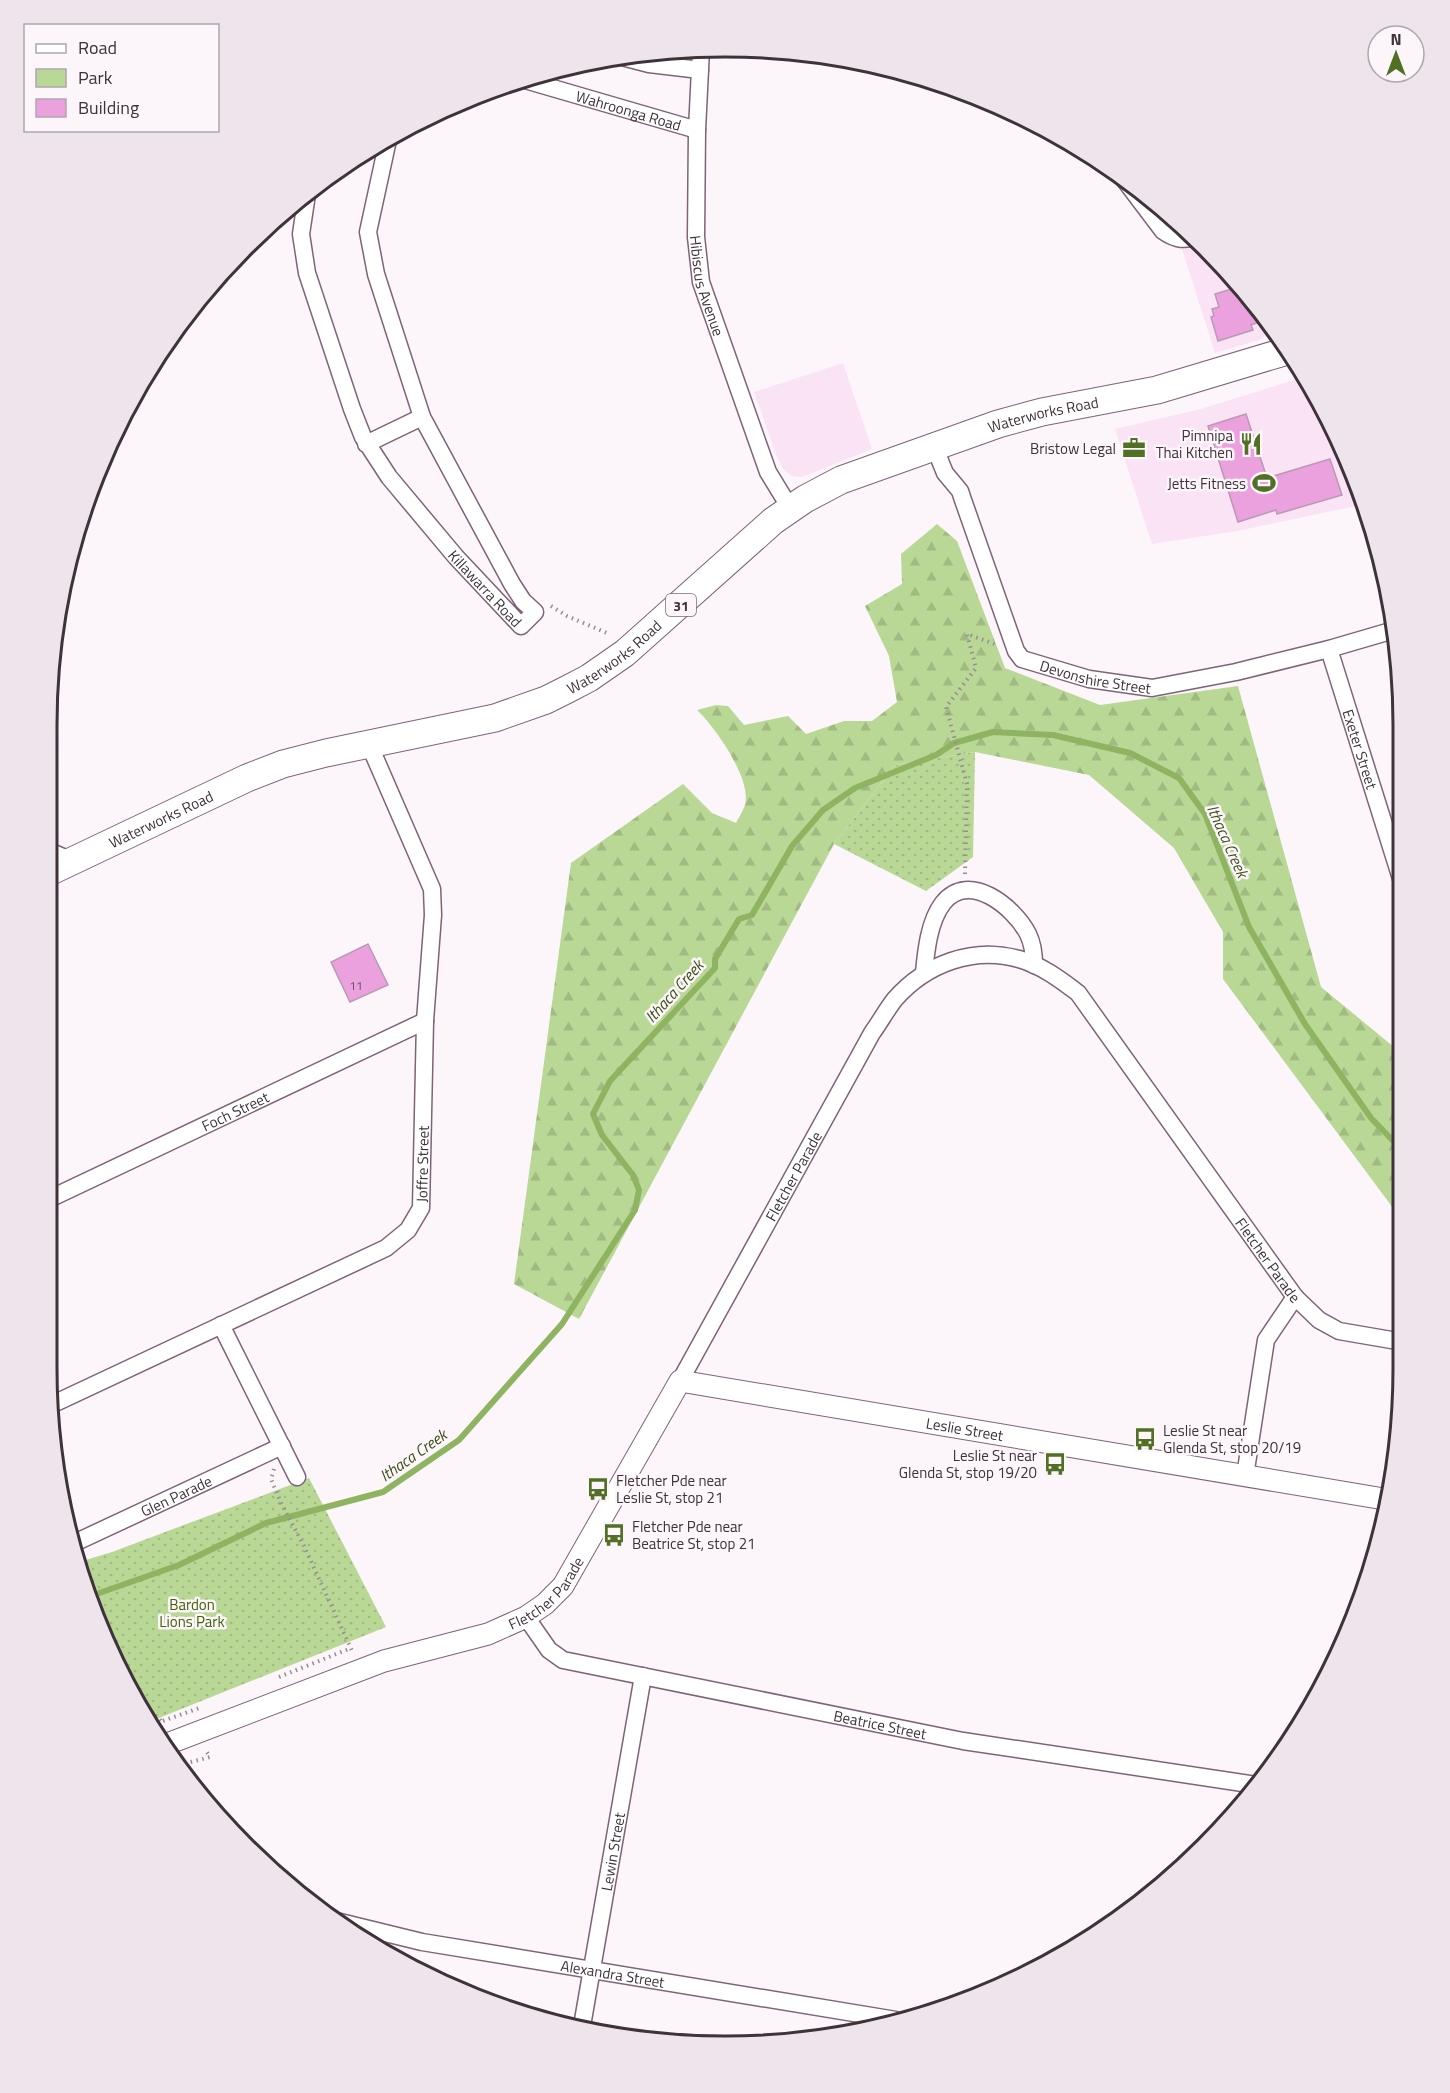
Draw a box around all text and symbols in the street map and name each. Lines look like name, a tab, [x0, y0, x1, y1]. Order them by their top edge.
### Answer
legend	[24, 24, 219, 132]
north arrow	[1366, 24, 1426, 84]
text: N	[1390, 27, 1402, 51]
text: Road	[78, 34, 117, 61]
text: Park	[78, 64, 113, 91]
street label: Wahroonga Road	[573, 84, 684, 136]
text: Building	[78, 94, 139, 121]
street label: Hibiscus Avenue	[684, 234, 731, 339]
street label: Waterworks Road	[984, 390, 1100, 438]
place label: Pimnipa Thai Kitchen	[1156, 424, 1233, 464]
restaurant icon: Pimnipa Thai Kitchen	[1238, 431, 1264, 457]
office icon: Bristow Legal	[1121, 435, 1147, 461]
place label: Bristow Legal	[1030, 437, 1116, 460]
sports icon: Jetts Fitness	[1251, 470, 1277, 496]
place label: Jetts Fitness	[1167, 472, 1246, 495]
street label: Killawarra Road	[443, 544, 528, 632]
road number: 31	[666, 594, 696, 616]
street label: Waterworks Road	[562, 614, 666, 699]
street label: Devonshire Street	[1037, 653, 1153, 699]
street label: Exeter Street	[1337, 706, 1384, 793]
street label: Waterworks Road	[105, 784, 217, 854]
water label: Ithaca Creek	[1201, 801, 1255, 883]
water label: Ithaca Creek	[639, 953, 710, 1028]
house number: 11	[349, 976, 363, 995]
street label: Foch Street	[197, 1085, 273, 1137]
street label: Joffre Street	[410, 1125, 434, 1203]
street label: Fletcher Parade	[759, 1127, 827, 1225]
street label: Fletcher Parade	[1230, 1213, 1306, 1308]
street label: Leslie Street	[924, 1411, 1006, 1447]
place label: Leslie St near Glenda St, stop 20/19	[1163, 1419, 1301, 1459]
water label: Ithaca Creek	[374, 1422, 453, 1487]
bus stop icon: Leslie St near Glenda St, stop 20/19	[1132, 1426, 1158, 1452]
place label: Leslie St near Glenda St, stop 19/20	[899, 1444, 1037, 1484]
bus stop icon: Leslie St near Glenda St, stop 19/20	[1042, 1451, 1068, 1477]
street label: Glen Parade	[137, 1469, 215, 1522]
place label: Fletcher Pde near Leslie St, stop 21	[616, 1469, 727, 1509]
bus stop icon: Fletcher Pde near Leslie St, stop 21	[585, 1476, 611, 1502]
place label: Fletcher Pde near Beatrice St, stop 21	[632, 1515, 755, 1555]
bus stop icon: Fletcher Pde near Beatrice St, stop 21	[601, 1522, 627, 1548]
street label: Fletcher Parade	[504, 1552, 589, 1635]
park label: Bardon Lions Park	[159, 1593, 225, 1633]
street label: Beatrice Street	[832, 1704, 929, 1745]
street label: Lewin Street	[594, 1810, 631, 1893]
street label: Alexandra Street	[559, 1954, 667, 1993]

